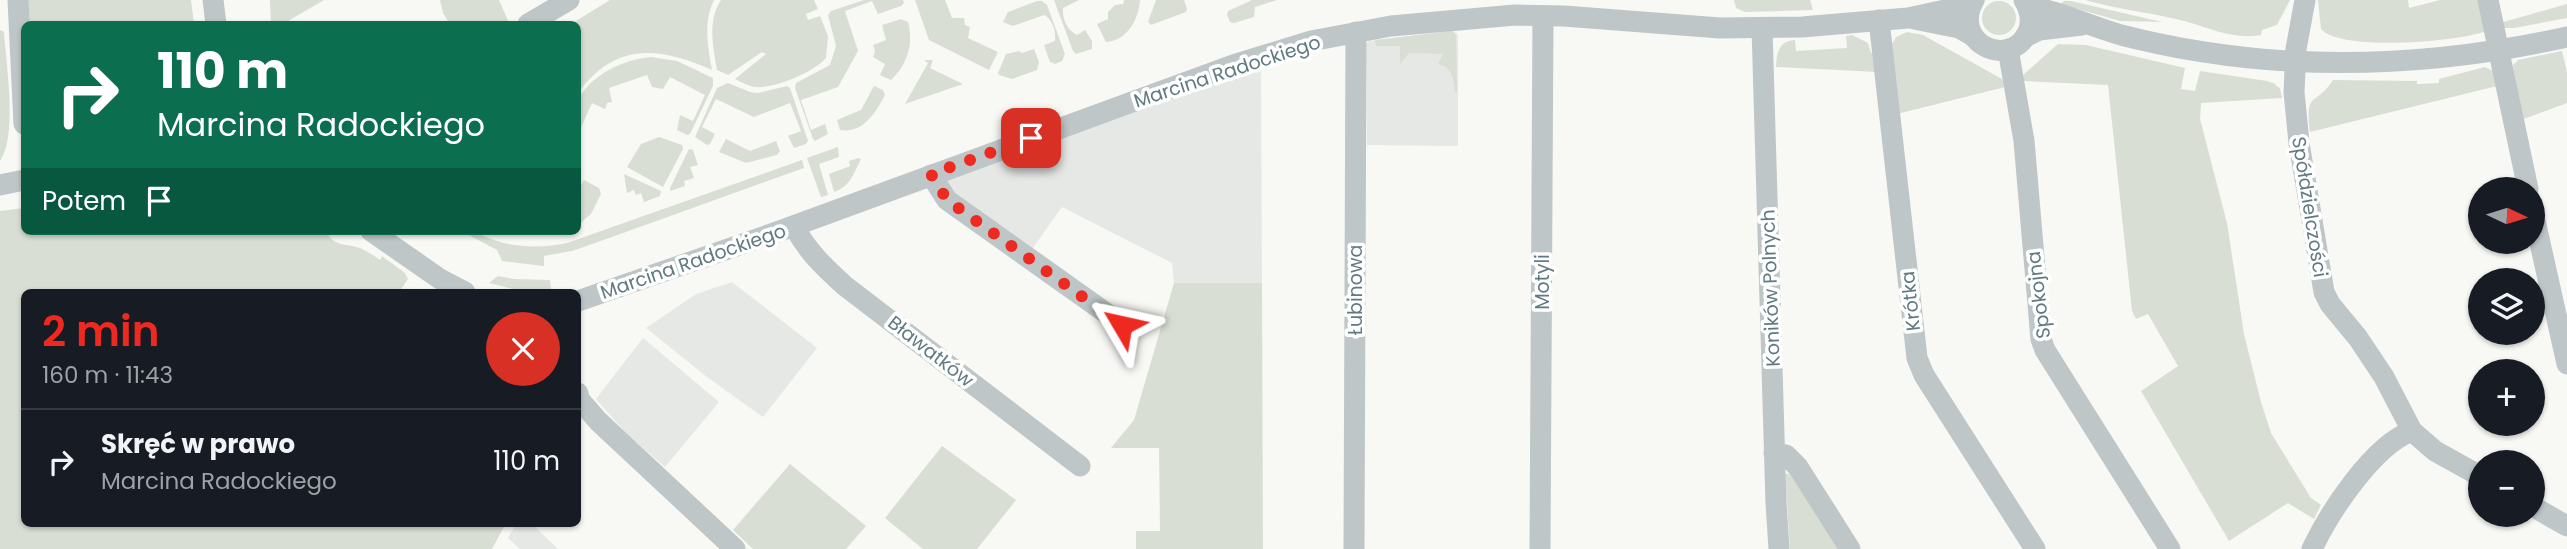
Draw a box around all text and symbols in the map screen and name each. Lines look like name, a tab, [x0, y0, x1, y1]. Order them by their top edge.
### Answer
street label: Marcina Radockiego	[1130, 29, 1324, 114]
text: 110 m	[157, 37, 288, 105]
icon: right	[42, 49, 133, 140]
text: Marcina Radockiego	[157, 102, 485, 147]
pin	[1001, 108, 1061, 168]
icon: arrive	[1012, 119, 1050, 157]
street label: Spółdzielczości	[2285, 135, 2334, 279]
north arrow	[2468, 177, 2544, 254]
map controls	[2468, 177, 2545, 527]
icon: arrive	[140, 182, 178, 220]
text: Potem	[42, 183, 126, 219]
street label: Koników Polnych	[1754, 209, 1787, 367]
street label: Marcina Radockiego	[597, 217, 790, 306]
street label: Łubinowa	[1342, 245, 1369, 335]
street label: Spokojna	[2020, 250, 2057, 340]
street label: Motyli	[1529, 254, 1556, 310]
button: layers	[2468, 268, 2545, 345]
street label: Krótka	[1894, 270, 1927, 332]
position arrow	[1085, 288, 1159, 362]
text: 2 min	[42, 302, 160, 361]
street label: Bławatków	[882, 309, 980, 394]
button: close	[486, 312, 560, 386]
text: 160 m · 11:43	[42, 359, 173, 391]
button: +	[2468, 359, 2545, 436]
text: Skręć w prawo	[101, 426, 295, 462]
icon: right	[42, 443, 80, 481]
text: 110 m	[493, 443, 560, 479]
button: −	[2468, 450, 2545, 527]
text: Marcina Radockiego	[101, 465, 337, 497]

